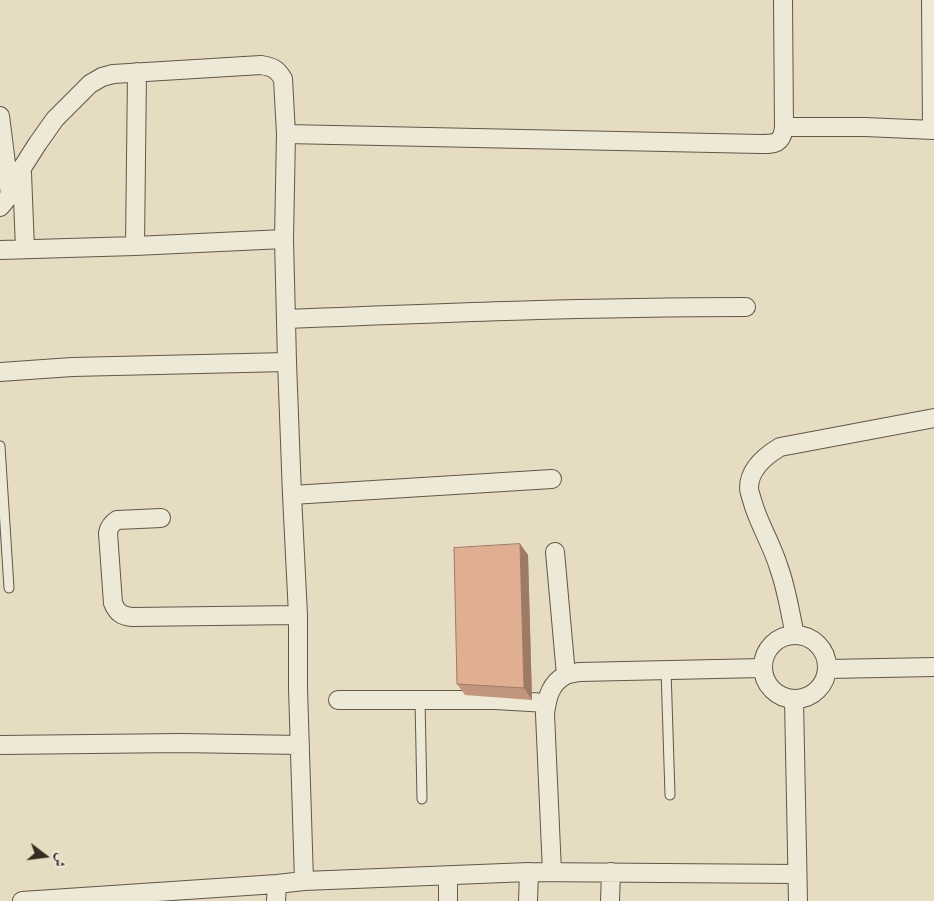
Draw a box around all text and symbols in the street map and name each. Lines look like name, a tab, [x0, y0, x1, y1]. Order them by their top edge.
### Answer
north arrow	[20, 831, 70, 881]
text: ش	[50, 851, 70, 869]

